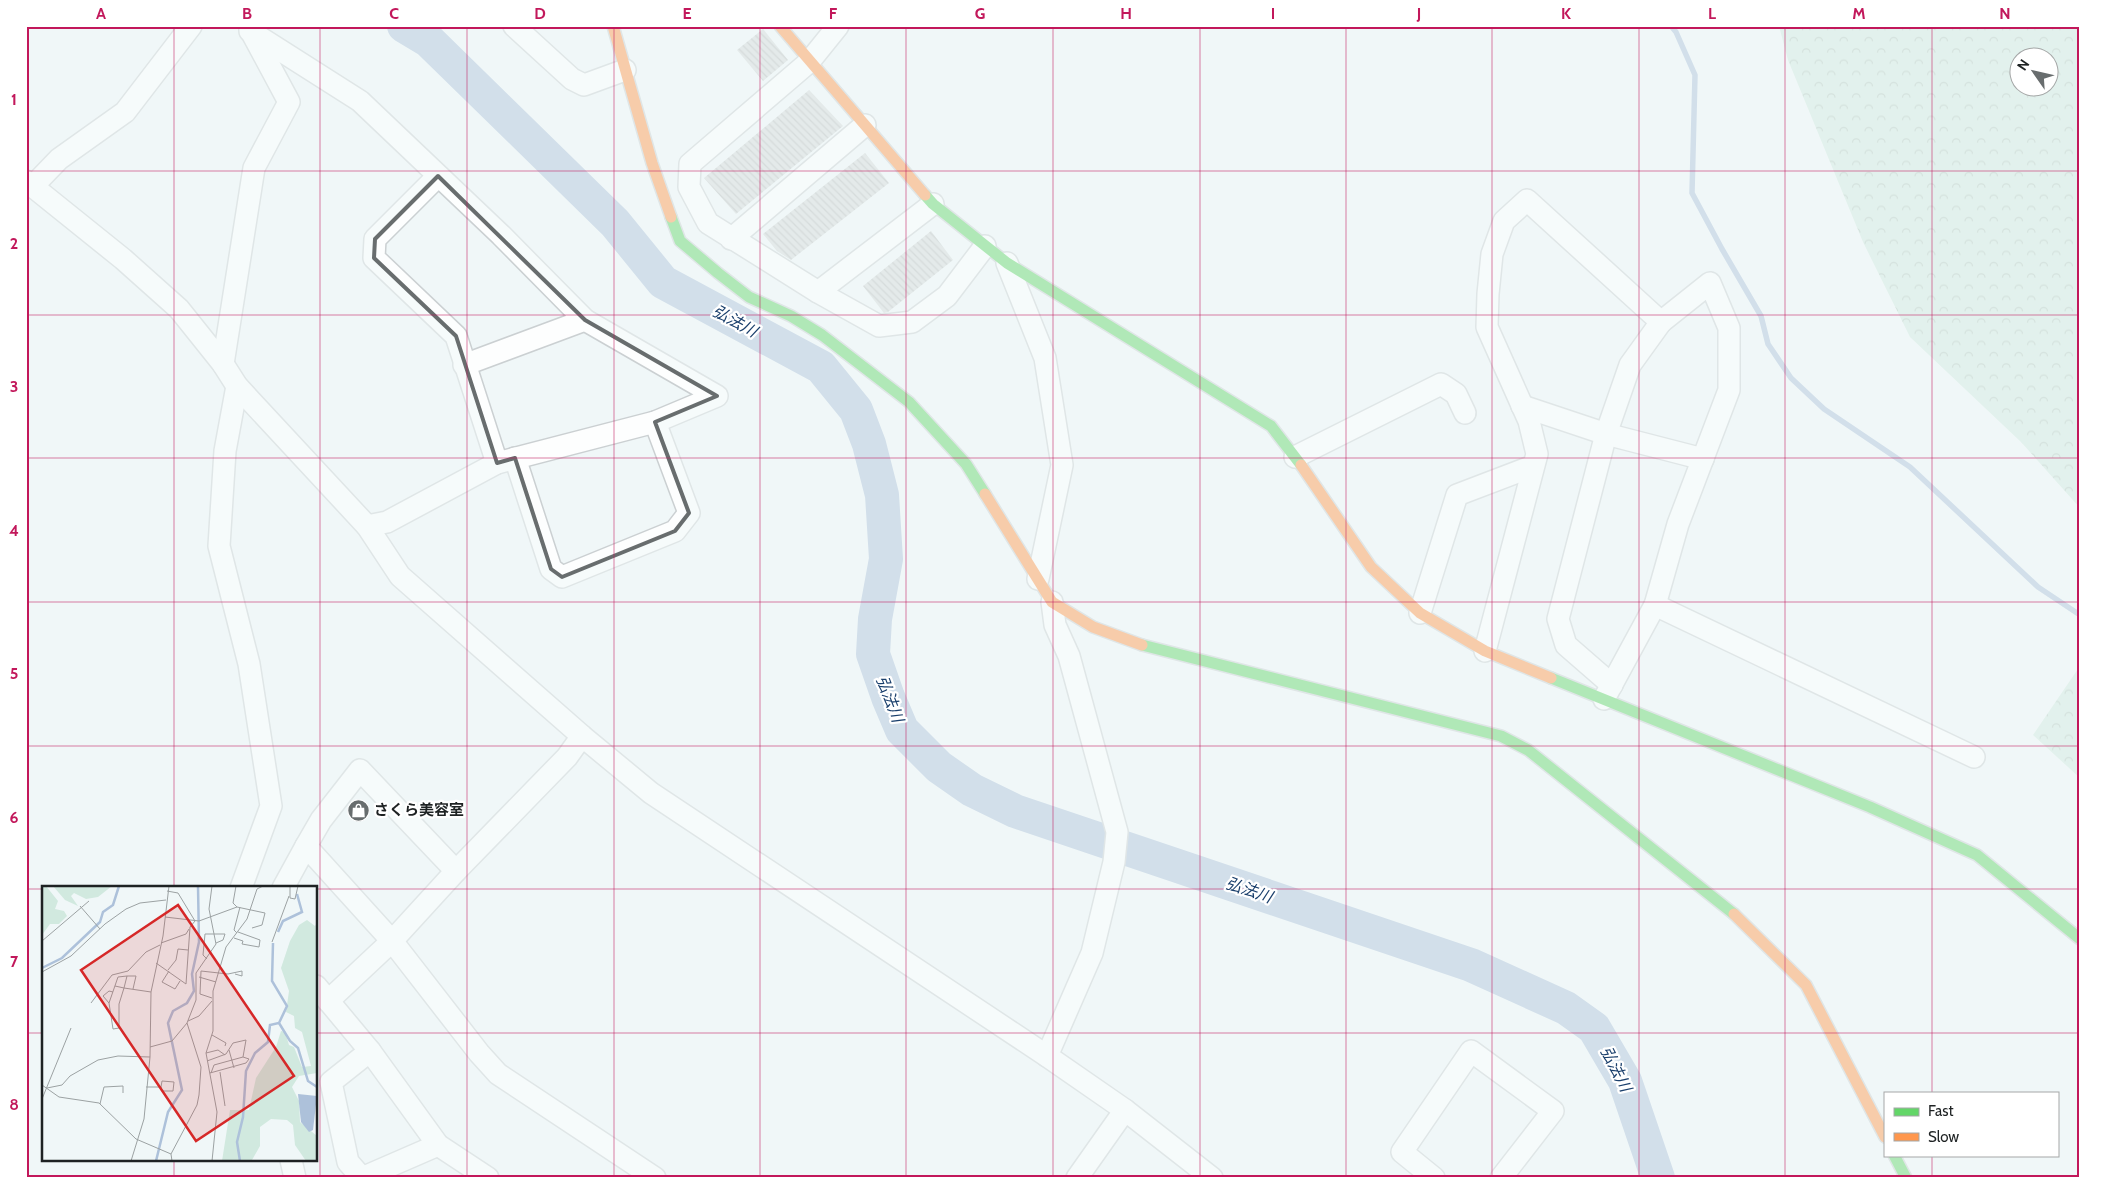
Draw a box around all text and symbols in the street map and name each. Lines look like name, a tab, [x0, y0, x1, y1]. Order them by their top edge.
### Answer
text: A	[96, 4, 106, 23]
text: B	[242, 4, 252, 23]
text: C	[389, 4, 399, 23]
text: D	[534, 4, 546, 23]
text: E	[682, 4, 692, 23]
text: F	[829, 4, 838, 23]
text: G	[975, 4, 985, 23]
text: H	[1120, 4, 1132, 23]
text: I	[1271, 4, 1275, 23]
text: J	[1416, 4, 1421, 23]
text: K	[1561, 4, 1571, 23]
text: L	[1708, 4, 1716, 23]
text: M	[1852, 4, 1866, 23]
text: N	[1999, 4, 2011, 23]
north arrow	[2008, 48, 2058, 98]
text: N	[2013, 56, 2033, 74]
text: 1	[11, 90, 17, 109]
text: 2	[10, 234, 18, 253]
water label: 弘法川	[709, 301, 762, 342]
text: 3	[10, 377, 18, 396]
text: 4	[9, 521, 19, 540]
text: 5	[10, 664, 18, 683]
water label: 弘法川	[873, 673, 908, 727]
shop icon: さくら美容室	[346, 798, 370, 822]
place label: さくら美容室	[374, 801, 464, 819]
text: 6	[10, 808, 19, 827]
water label: 弘法川	[1223, 873, 1277, 907]
inset map	[42, 886, 318, 1162]
text: 7	[10, 952, 19, 971]
water label: 弘法川	[1597, 1043, 1636, 1096]
legend	[1884, 1092, 2058, 1156]
text: 8	[9, 1095, 19, 1114]
text: Fast	[1928, 1102, 1953, 1120]
text: Slow	[1928, 1128, 1959, 1146]

